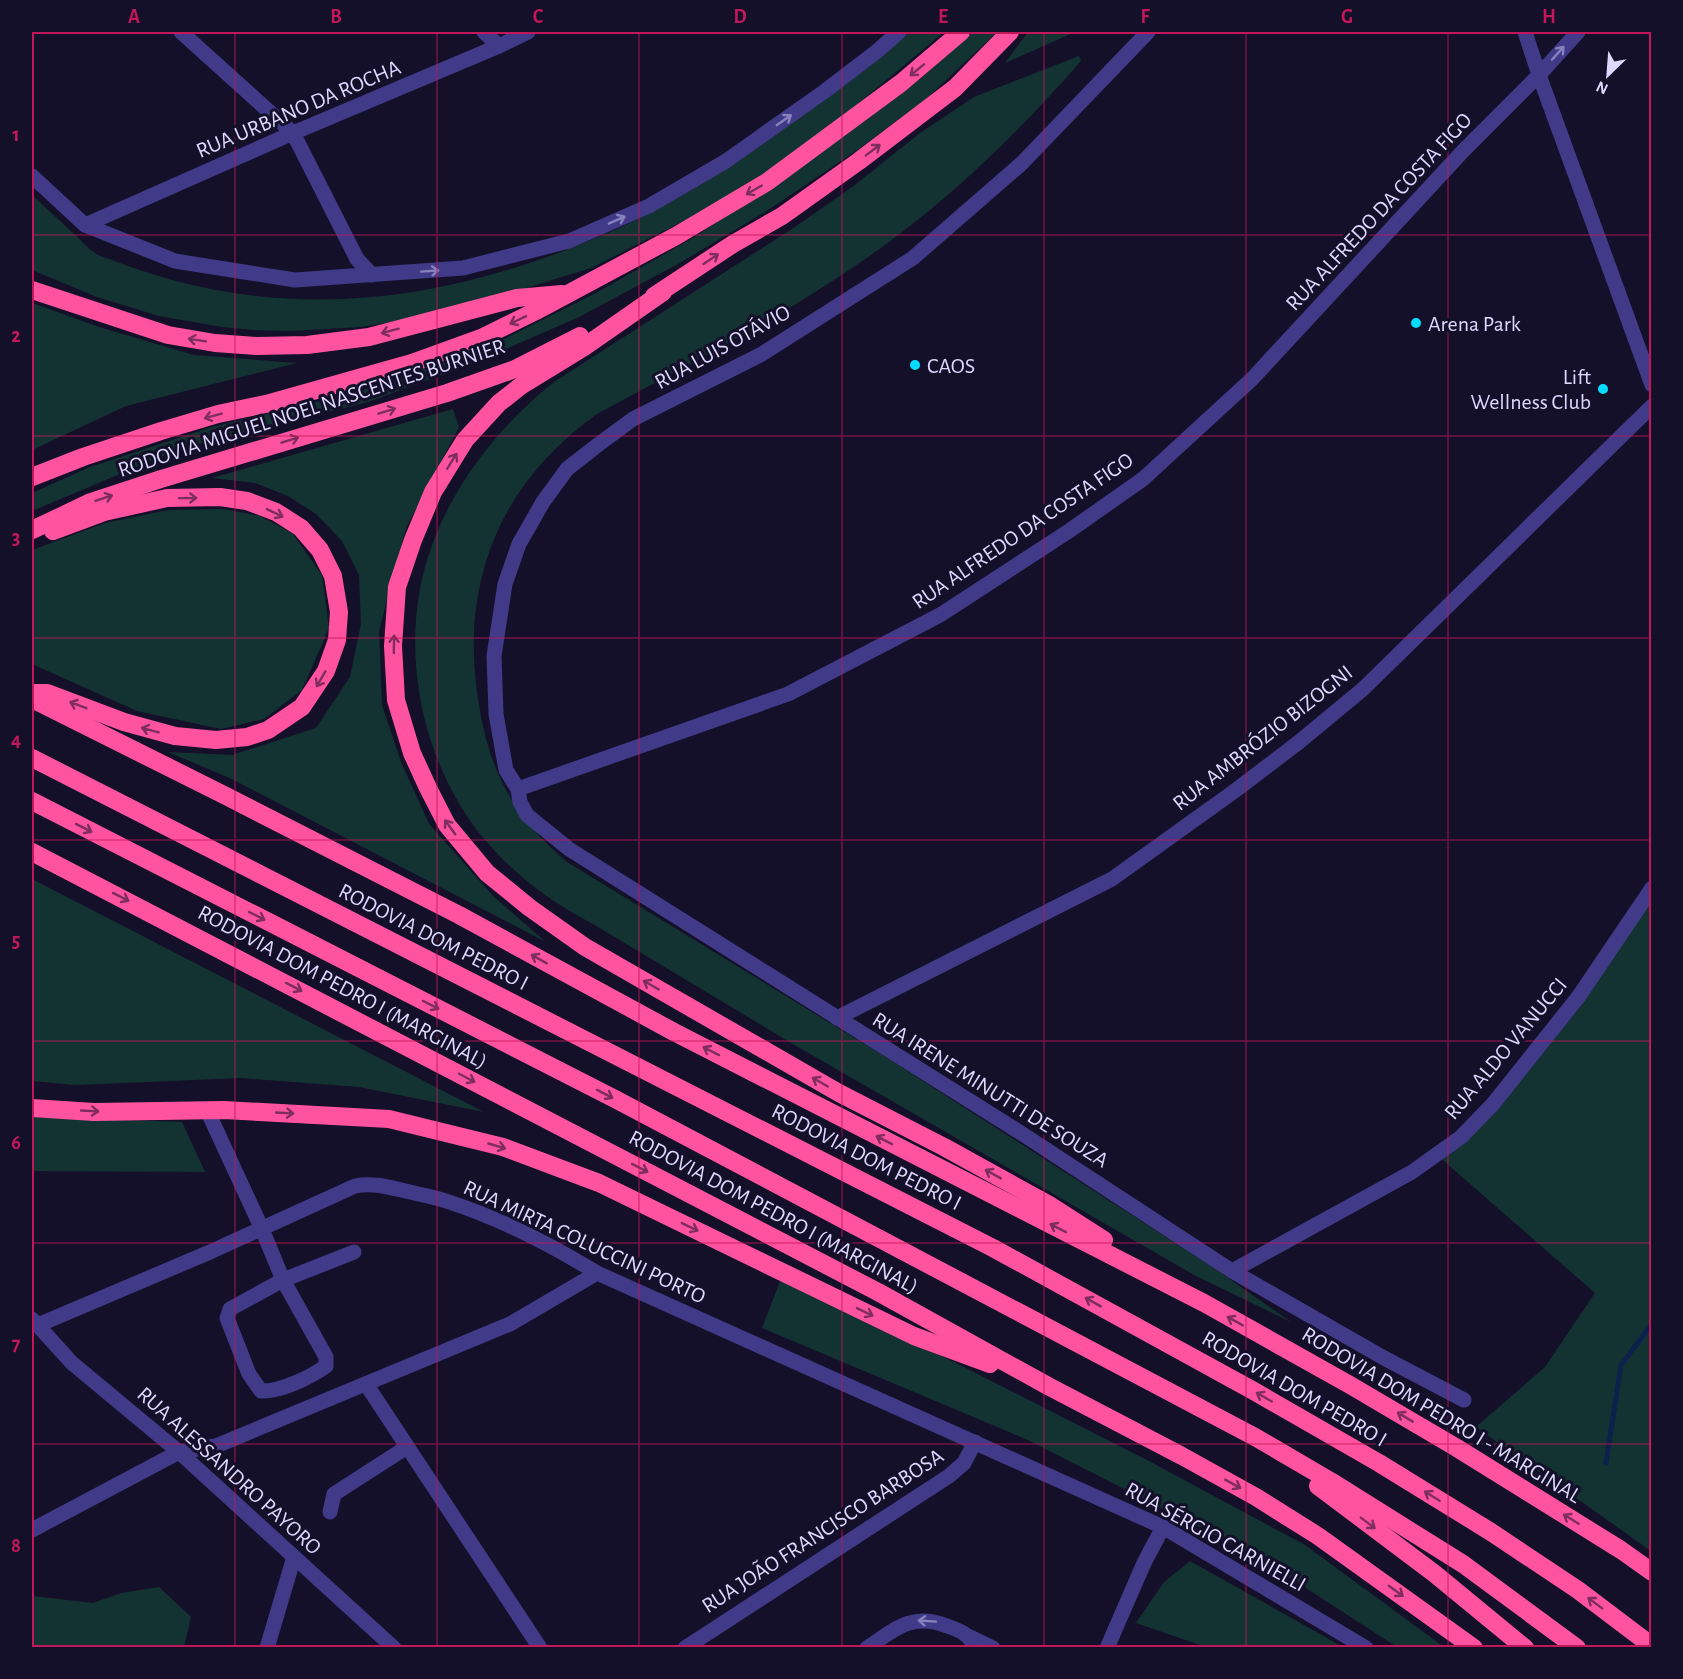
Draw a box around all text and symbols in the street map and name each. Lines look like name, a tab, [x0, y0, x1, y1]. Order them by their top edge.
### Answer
text: A	[128, 7, 140, 27]
text: B	[330, 7, 342, 27]
text: C	[533, 7, 544, 27]
text: D	[733, 7, 747, 27]
text: E	[938, 7, 948, 27]
text: F	[1140, 7, 1150, 27]
text: G	[1341, 7, 1353, 27]
text: H	[1542, 7, 1556, 27]
north arrow	[1578, 45, 1638, 105]
one-way arrow	[1551, 46, 1565, 61]
street label: RUA URBANO DA ROCHA	[193, 56, 404, 162]
one-way arrow	[909, 63, 925, 76]
text: N	[1594, 78, 1611, 97]
street label: RUA ALFREDO DA COSTA FIGO	[1282, 109, 1476, 315]
one-way arrow	[775, 114, 792, 126]
text: 1	[12, 125, 20, 145]
one-way arrow	[865, 144, 881, 156]
one-way arrow	[746, 184, 763, 196]
one-way arrow	[608, 214, 626, 225]
one-way arrow	[703, 253, 719, 265]
one-way arrow	[420, 265, 440, 276]
street label: RUA LUIS OTÁVIO	[651, 300, 794, 393]
place label: Arena Park	[1428, 313, 1521, 335]
one-way arrow	[510, 314, 528, 326]
marker: Arena Park	[1409, 316, 1423, 330]
text: 2	[11, 326, 21, 346]
one-way arrow	[381, 326, 400, 338]
one-way arrow	[188, 334, 207, 345]
street label: RODOVIA MIGUEL NOEL NASCENTES BURNIER	[115, 335, 508, 481]
place label: CAOS	[927, 355, 975, 377]
marker: CAOS	[908, 358, 922, 372]
place label: Lift Wellness Club	[1471, 366, 1591, 413]
marker: Lift Wellness Club	[1596, 382, 1610, 396]
one-way arrow	[377, 405, 396, 416]
one-way arrow	[204, 411, 223, 422]
one-way arrow	[280, 434, 299, 445]
street label: RUA ALFREDO DA COSTA FIGO	[908, 449, 1137, 613]
one-way arrow	[446, 453, 458, 470]
one-way arrow	[94, 491, 113, 502]
one-way arrow	[178, 492, 198, 504]
one-way arrow	[266, 508, 284, 519]
text: 3	[12, 528, 20, 548]
one-way arrow	[388, 635, 399, 655]
street label: RUA AMBRÓZIO BIZOGNI	[1168, 660, 1357, 815]
one-way arrow	[315, 670, 327, 687]
one-way arrow	[69, 698, 88, 709]
one-way arrow	[141, 723, 160, 735]
text: 4	[11, 730, 21, 750]
one-way arrow	[444, 820, 456, 836]
one-way arrow	[74, 823, 92, 834]
street label: RODOVIA DOM PEDRO I	[335, 880, 532, 994]
one-way arrow	[112, 892, 130, 904]
street label: RODOVIA DOM PEDRO I (MARGINAL)	[194, 901, 491, 1073]
one-way arrow	[248, 911, 266, 923]
text: 5	[12, 931, 20, 951]
one-way arrow	[531, 953, 548, 965]
street label: RUA ALDO VANUCCI	[1440, 974, 1571, 1124]
one-way arrow	[643, 979, 660, 991]
one-way arrow	[285, 982, 303, 994]
one-way arrow	[422, 999, 439, 1011]
street label: RUA IRENE MINUTTI DE SOUZA	[869, 1008, 1113, 1172]
one-way arrow	[702, 1045, 720, 1056]
one-way arrow	[458, 1072, 475, 1084]
one-way arrow	[812, 1076, 829, 1088]
one-way arrow	[595, 1089, 613, 1100]
street label: RODOVIA DOM PEDRO I	[768, 1100, 965, 1214]
one-way arrow	[79, 1106, 99, 1117]
one-way arrow	[274, 1108, 294, 1119]
street label: RODOVIA DOM PEDRO I (MARGINAL)	[625, 1126, 922, 1298]
text: 6	[11, 1133, 21, 1153]
one-way arrow	[876, 1134, 894, 1145]
one-way arrow	[487, 1141, 506, 1152]
one-way arrow	[630, 1163, 648, 1174]
one-way arrow	[984, 1168, 1002, 1179]
street label: RUA MIRTA COLUCCINI PORTO	[460, 1176, 709, 1308]
one-way arrow	[680, 1222, 698, 1234]
one-way arrow	[1049, 1222, 1067, 1234]
one-way arrow	[1085, 1296, 1102, 1308]
one-way arrow	[856, 1307, 874, 1319]
one-way arrow	[1227, 1315, 1245, 1326]
street label: RODOVIA DOM PEDRO I - MARGINAL	[1298, 1323, 1586, 1507]
street label: RODOVIA DOM PEDRO I	[1198, 1327, 1391, 1451]
text: 7	[12, 1334, 21, 1354]
street label: RUA ALESSANDRO PAYORO	[133, 1383, 326, 1559]
one-way arrow	[1256, 1390, 1273, 1402]
one-way arrow	[1397, 1411, 1414, 1423]
street label: RUA JOÃO FRANCISCO BARBOSA	[697, 1444, 947, 1617]
street label: RUA SÉRGIO CARNIELLI	[1121, 1477, 1310, 1596]
one-way arrow	[1224, 1478, 1241, 1490]
one-way arrow	[1424, 1489, 1441, 1501]
one-way arrow	[1563, 1512, 1580, 1524]
one-way arrow	[1360, 1517, 1376, 1530]
text: 8	[11, 1536, 21, 1556]
one-way arrow	[1388, 1585, 1404, 1598]
one-way arrow	[1587, 1597, 1603, 1609]
one-way arrow	[917, 1615, 937, 1626]

